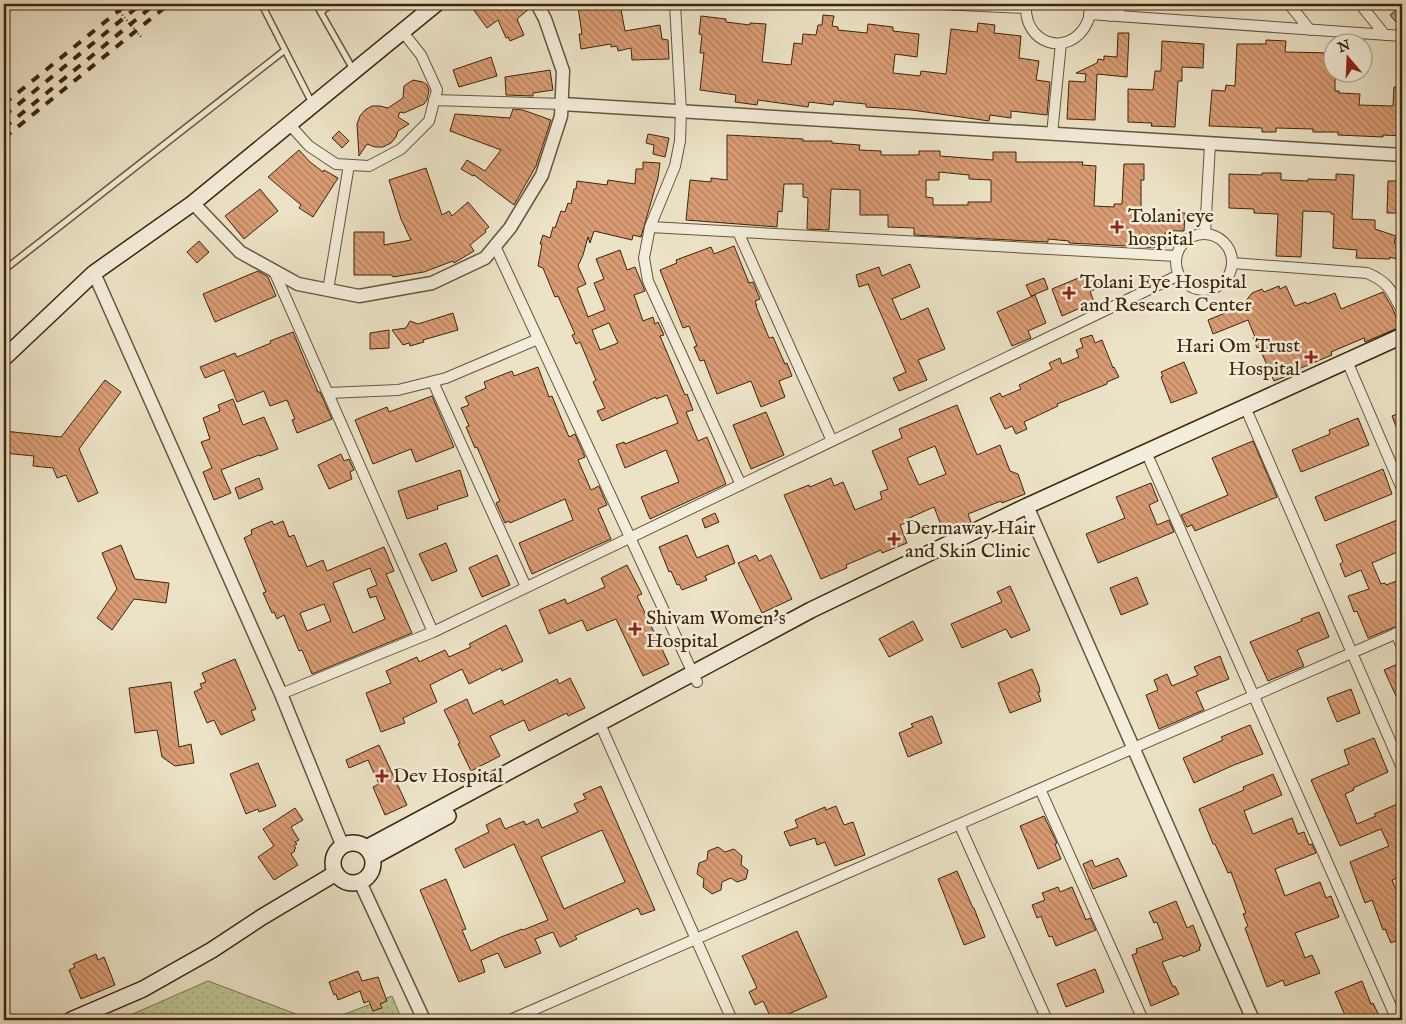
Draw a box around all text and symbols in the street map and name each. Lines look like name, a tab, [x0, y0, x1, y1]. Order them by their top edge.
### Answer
north arrow	[1324, 32, 1374, 82]
text: N	[1334, 36, 1353, 57]
place label: Tolani eye hospital	[1128, 204, 1214, 252]
marker: Tolani eye hospital	[1110, 220, 1124, 234]
place label: Tolani Eye Hospital and Research Center	[1080, 270, 1253, 318]
marker: Tolani Eye Hospital and Research Center	[1062, 286, 1076, 300]
place label: Hari Om Trust Hospital	[1176, 334, 1301, 382]
marker: Hari Om Trust Hospital	[1304, 350, 1318, 364]
place label: Dermaway Hair and Skin Clinic	[905, 516, 1036, 564]
marker: Dermaway Hair and Skin Clinic	[887, 532, 901, 546]
place label: Shivam Women's Hospital	[646, 606, 786, 654]
marker: Shivam Women's Hospital	[628, 622, 642, 636]
place label: Dev Hospital	[393, 764, 504, 789]
marker: Dev Hospital	[375, 769, 389, 783]

